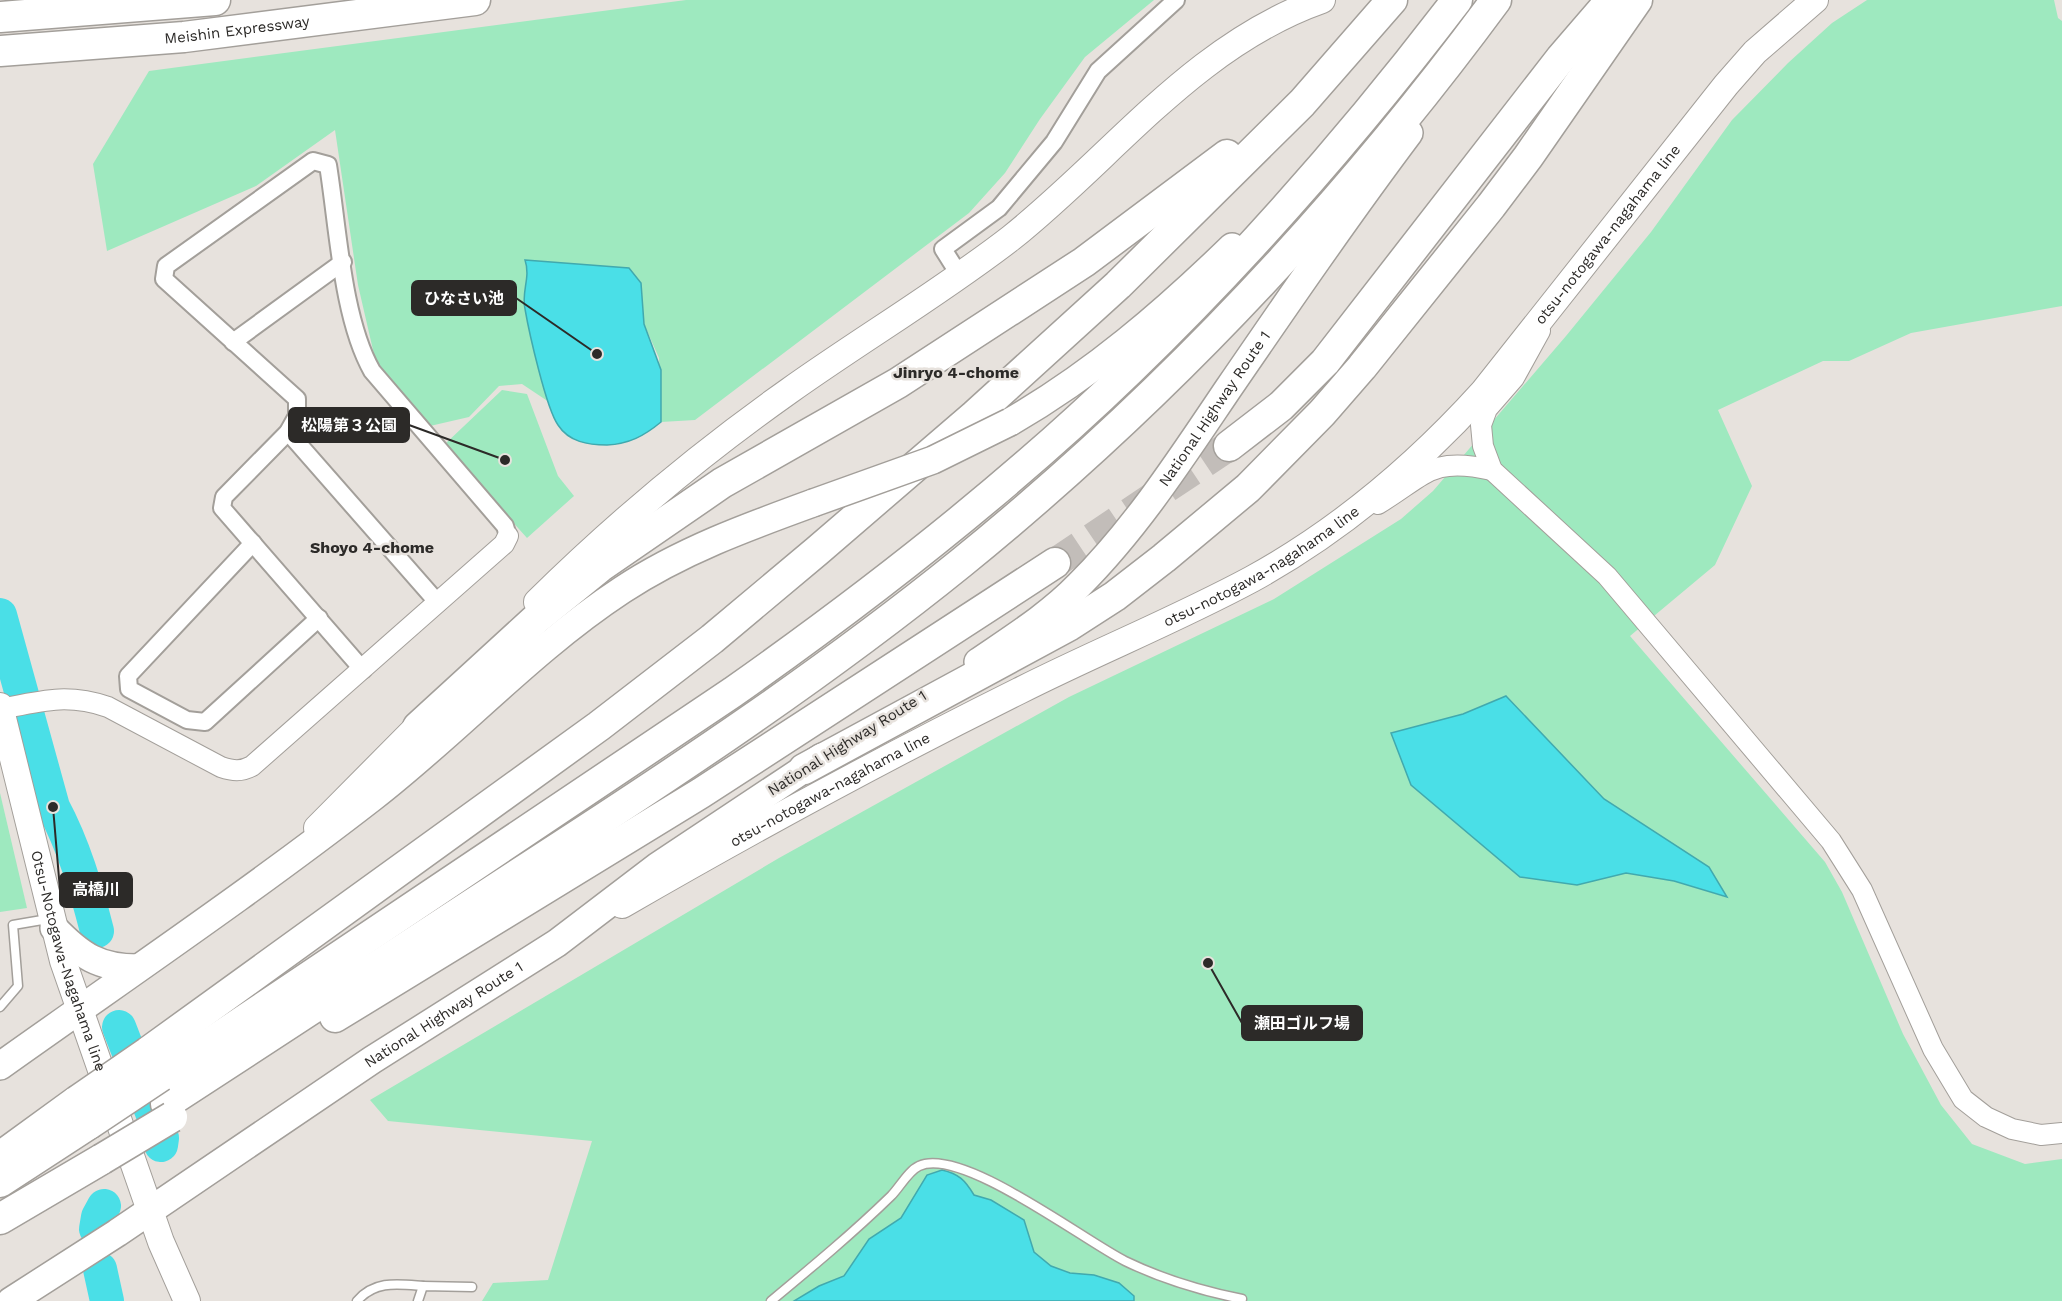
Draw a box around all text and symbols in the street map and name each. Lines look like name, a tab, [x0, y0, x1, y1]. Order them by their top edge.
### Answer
street label: Meishin Expressway	[164, 12, 311, 47]
street label: otsu-notogawa-nagahama line	[1531, 141, 1684, 328]
callout: ひなさい池	[412, 281, 516, 315]
text: ひなさい池	[424, 289, 504, 308]
street label: National Highway Route 1	[1155, 328, 1274, 490]
district label: Jinryo 4-chome	[893, 363, 1019, 382]
callout: 松陽第３公園	[289, 408, 409, 442]
text: 松陽第３公園	[301, 416, 397, 435]
street label: otsu-notogawa-nagahama line	[1161, 502, 1363, 631]
district label: Shoyo 4-chome	[310, 538, 434, 557]
street label: National Highway Route 1	[764, 687, 930, 799]
street label: otsu-notogawa-nagahama line	[727, 729, 933, 851]
street label: Otsu-Notogawa-Nagahama line	[27, 849, 110, 1074]
callout: 高橋川	[60, 873, 132, 907]
text: 高橋川	[72, 880, 120, 899]
street label: National Highway Route 1	[361, 958, 526, 1071]
callout: 瀬田ゴルフ場	[1242, 1006, 1362, 1040]
text: 瀬田ゴルフ場	[1254, 1014, 1350, 1033]

